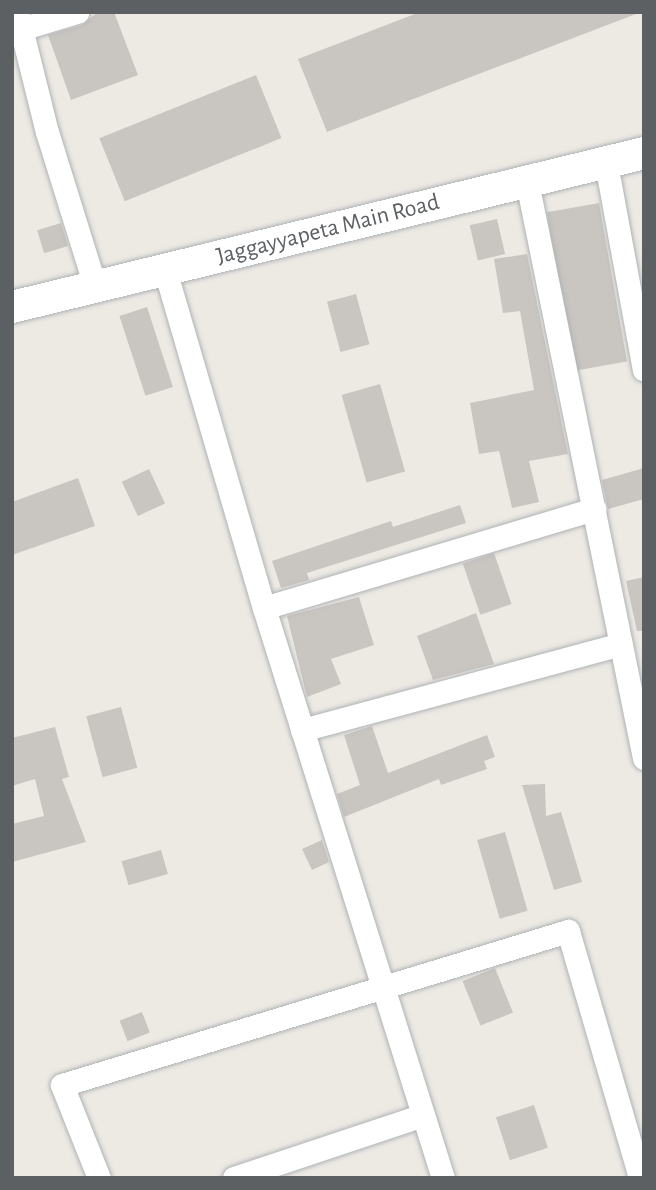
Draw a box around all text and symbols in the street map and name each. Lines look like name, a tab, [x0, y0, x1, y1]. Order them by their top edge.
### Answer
street label: Jaggayyapeta Main Road	[214, 188, 442, 272]

